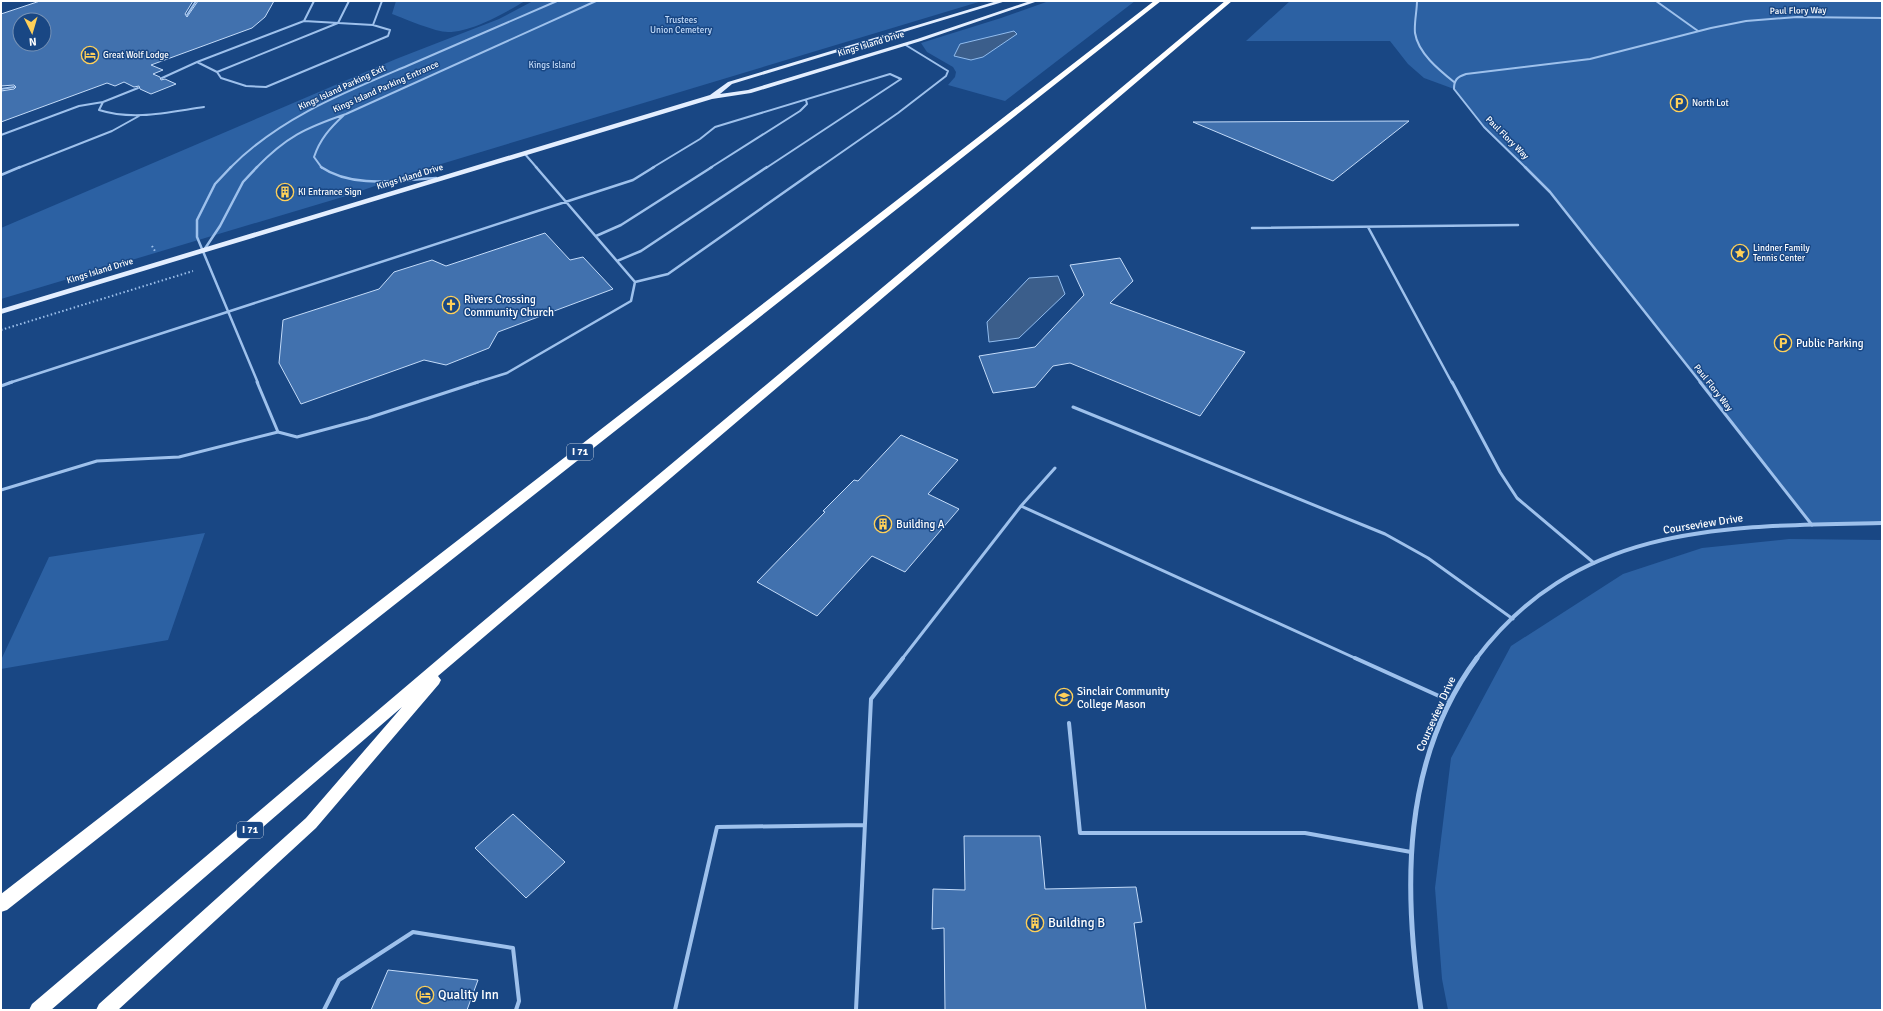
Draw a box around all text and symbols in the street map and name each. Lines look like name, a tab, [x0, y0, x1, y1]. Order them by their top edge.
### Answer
street label: Paul Flory Way	[1770, 5, 1827, 17]
north arrow	[12, 12, 52, 52]
park label: Trustees Union Cemetery	[650, 15, 713, 36]
street label: Kings Island Drive	[836, 29, 906, 59]
text: N	[28, 35, 37, 48]
hotel icon: Great Wolf Lodge	[80, 45, 100, 65]
place label: Great Wolf Lodge	[103, 50, 169, 61]
street label: Kings Island Parking Entrance	[331, 58, 441, 115]
park label: Kings Island	[529, 60, 576, 71]
street label: Kings Island Parking Exit	[297, 63, 387, 113]
parking icon: North Lot	[1669, 93, 1689, 113]
place label: North Lot	[1692, 98, 1729, 109]
street label: Paul Flory Way	[1483, 114, 1531, 162]
street label: Kings Island Drive	[375, 162, 445, 192]
building icon: KI Entrance Sign	[275, 182, 295, 202]
place label: KI Entrance Sign	[298, 187, 362, 198]
place icon: Lindner Family Tennis Center	[1730, 243, 1750, 263]
place label: Lindner Family Tennis Center	[1753, 243, 1810, 264]
street label: Kings Island Drive	[65, 256, 135, 286]
place label: Rivers Crossing Community Church	[464, 293, 554, 319]
church icon: Rivers Crossing Community Church	[441, 295, 461, 315]
parking icon: Public Parking	[1773, 333, 1793, 353]
place label: Public Parking	[1796, 337, 1864, 350]
street label: Paul Flory Way	[1691, 362, 1735, 414]
road number: I 71	[567, 444, 593, 460]
street label: Courseview Drive	[1662, 511, 1744, 537]
building icon: Building A	[873, 514, 893, 534]
place label: Building A	[896, 518, 945, 531]
street label: Courseview Drive	[1414, 674, 1458, 754]
place label: Sinclair Community College Mason	[1077, 685, 1170, 711]
school or university icon: Sinclair Community College Mason	[1054, 687, 1074, 707]
road number: I 71	[237, 822, 263, 838]
building icon: Building B	[1025, 913, 1045, 933]
place label: Building B	[1048, 915, 1105, 931]
hotel icon: Quality Inn	[415, 985, 435, 1005]
place label: Quality Inn	[438, 987, 499, 1003]

